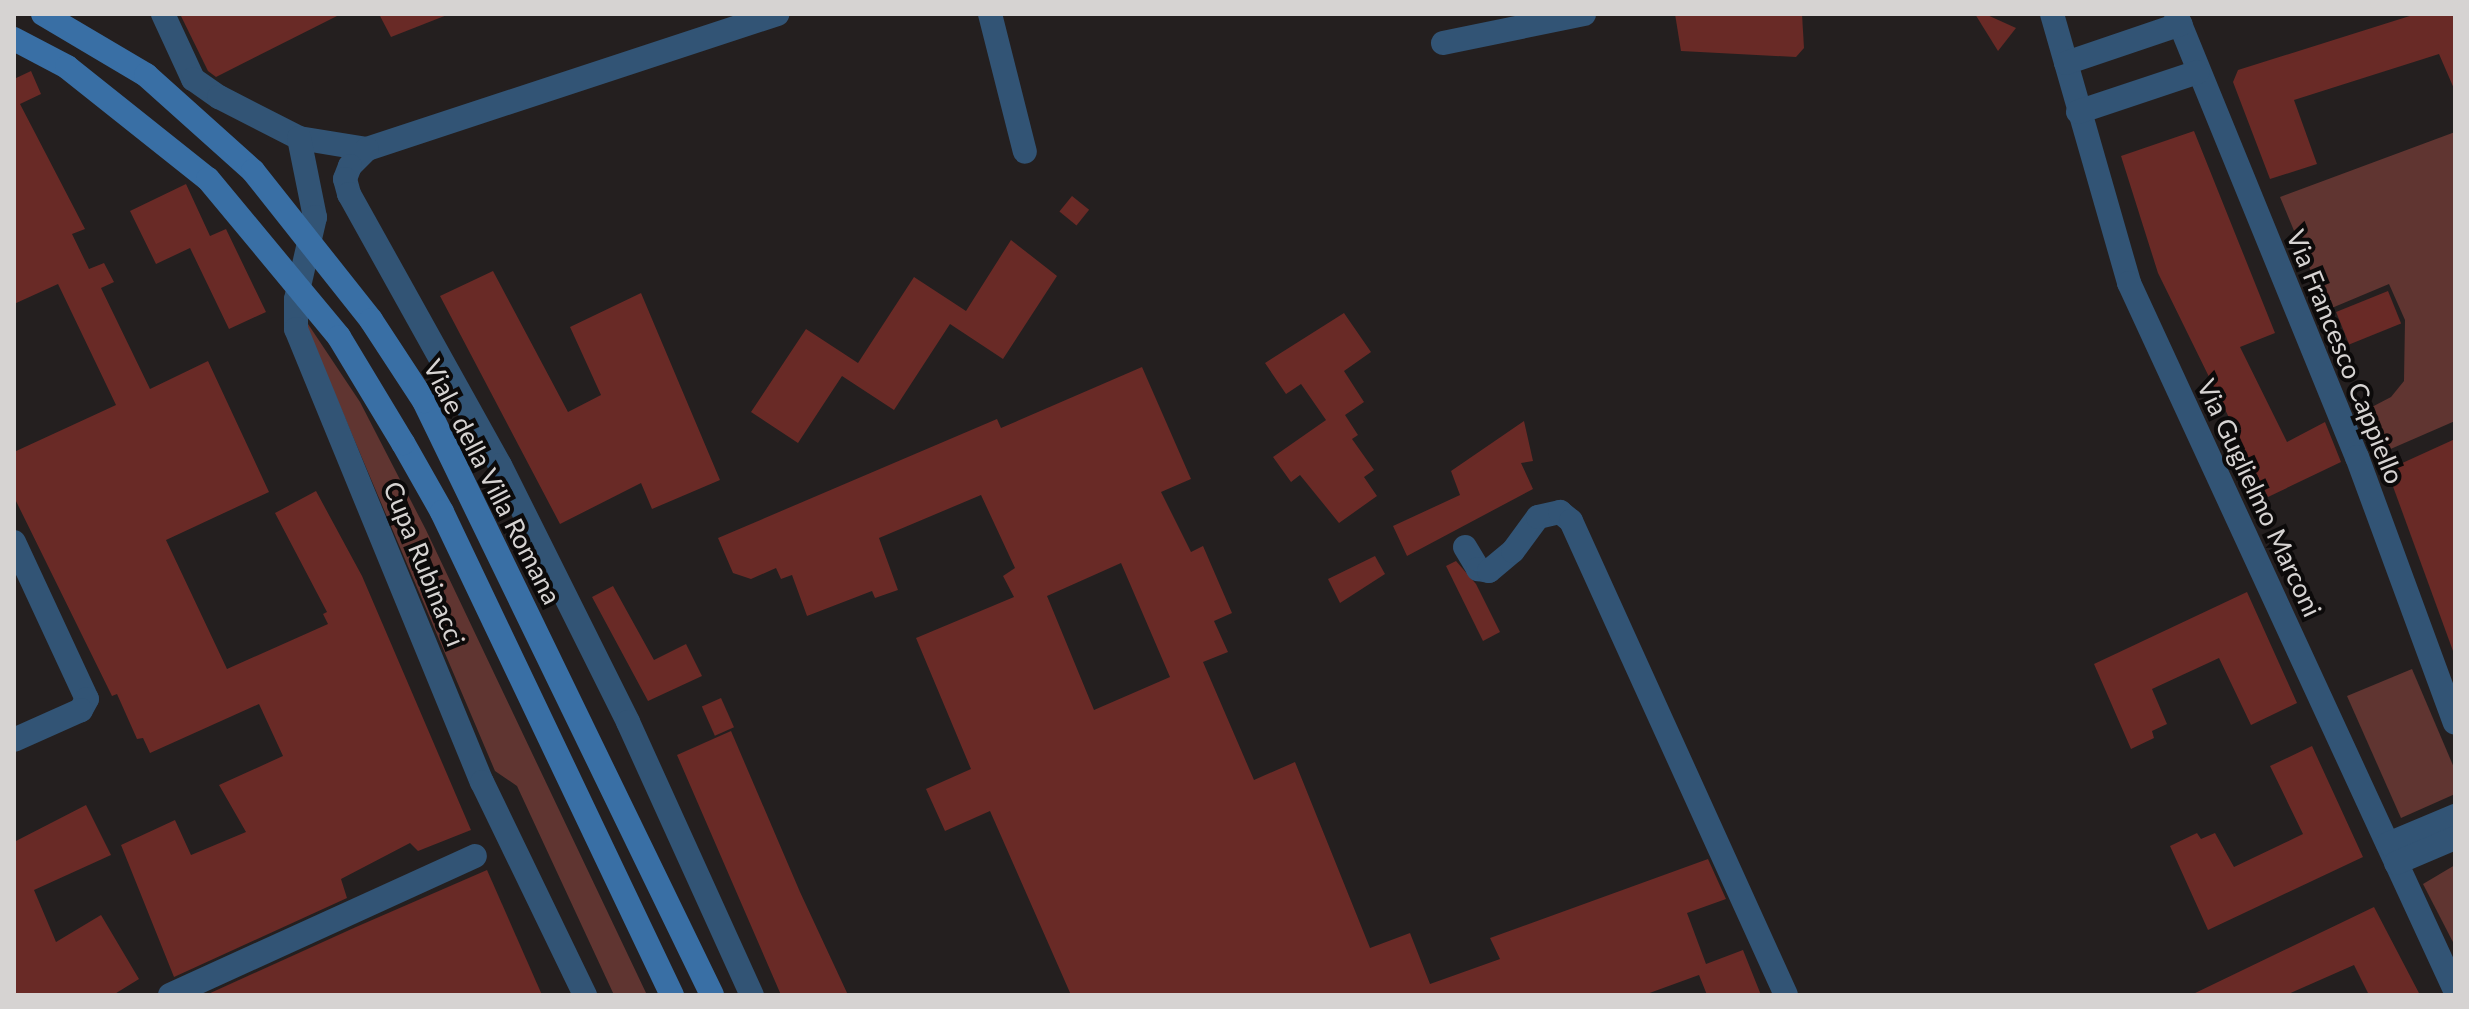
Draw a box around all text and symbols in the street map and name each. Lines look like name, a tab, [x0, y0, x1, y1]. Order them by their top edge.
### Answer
street label: Via Francesco Cappiello	[2280, 226, 2410, 488]
street label: Viale della Villa Romana	[417, 354, 567, 610]
street label: Via Guglielmo Marconi	[2190, 374, 2328, 622]
street label: Cupa Rubinacci	[377, 477, 471, 651]

